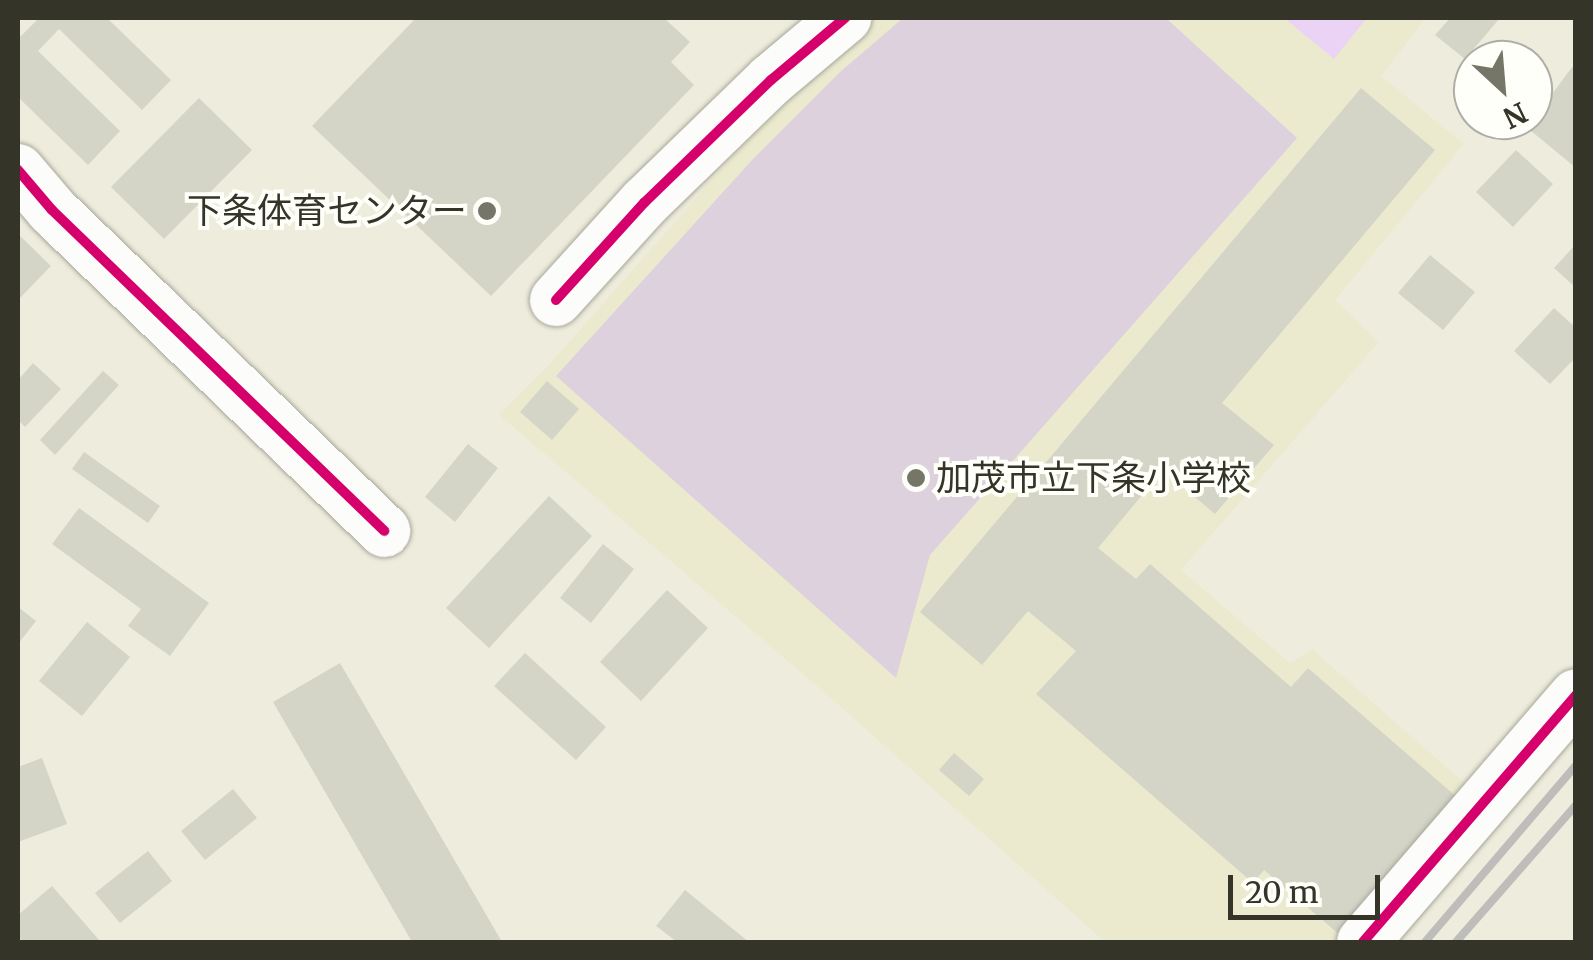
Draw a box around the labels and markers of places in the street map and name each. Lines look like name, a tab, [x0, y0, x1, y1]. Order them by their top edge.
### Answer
place label: 下条体育センター	[187, 190, 467, 232]
marker: 下条体育センター	[476, 200, 498, 222]
place label: 加茂市立下条小学校	[936, 457, 1251, 499]
marker: 加茂市立下条小学校	[905, 467, 927, 489]

